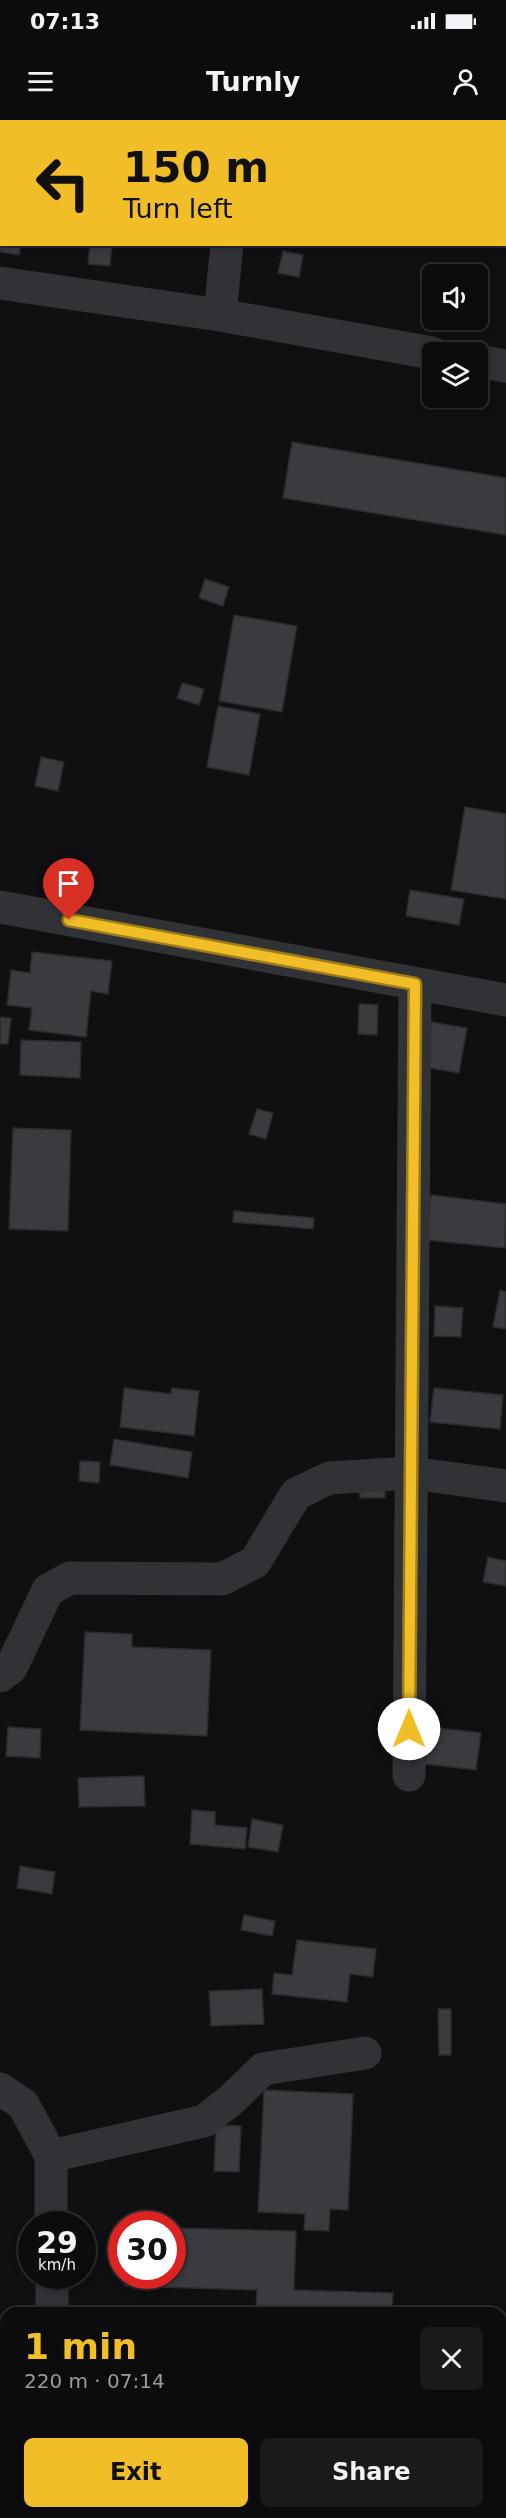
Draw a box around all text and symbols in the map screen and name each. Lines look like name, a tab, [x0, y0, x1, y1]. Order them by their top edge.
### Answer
text: 07:13	[30, 9, 100, 34]
icon: menu	[24, 65, 57, 98]
icon: person	[449, 65, 482, 98]
text: Turnly	[206, 66, 300, 97]
text: 150 m	[123, 143, 269, 192]
icon: left	[24, 144, 102, 222]
text: Turn left	[123, 193, 233, 224]
map controls	[422, 264, 488, 408]
button: sound	[422, 264, 488, 330]
button: layers	[422, 342, 488, 408]
pin	[43, 858, 94, 920]
icon: arrive	[52, 867, 85, 900]
position arrow	[377, 1697, 441, 1761]
speed limit sign: 30	[108, 2211, 186, 2289]
text: 29	[36, 2225, 78, 2260]
text: km/h	[38, 2256, 76, 2274]
text: 1 min	[24, 2326, 137, 2367]
button: close	[420, 2327, 483, 2390]
text: 220 m · 07:14	[24, 2369, 165, 2393]
button: Exit	[24, 2438, 248, 2507]
button: Share	[260, 2438, 483, 2507]

